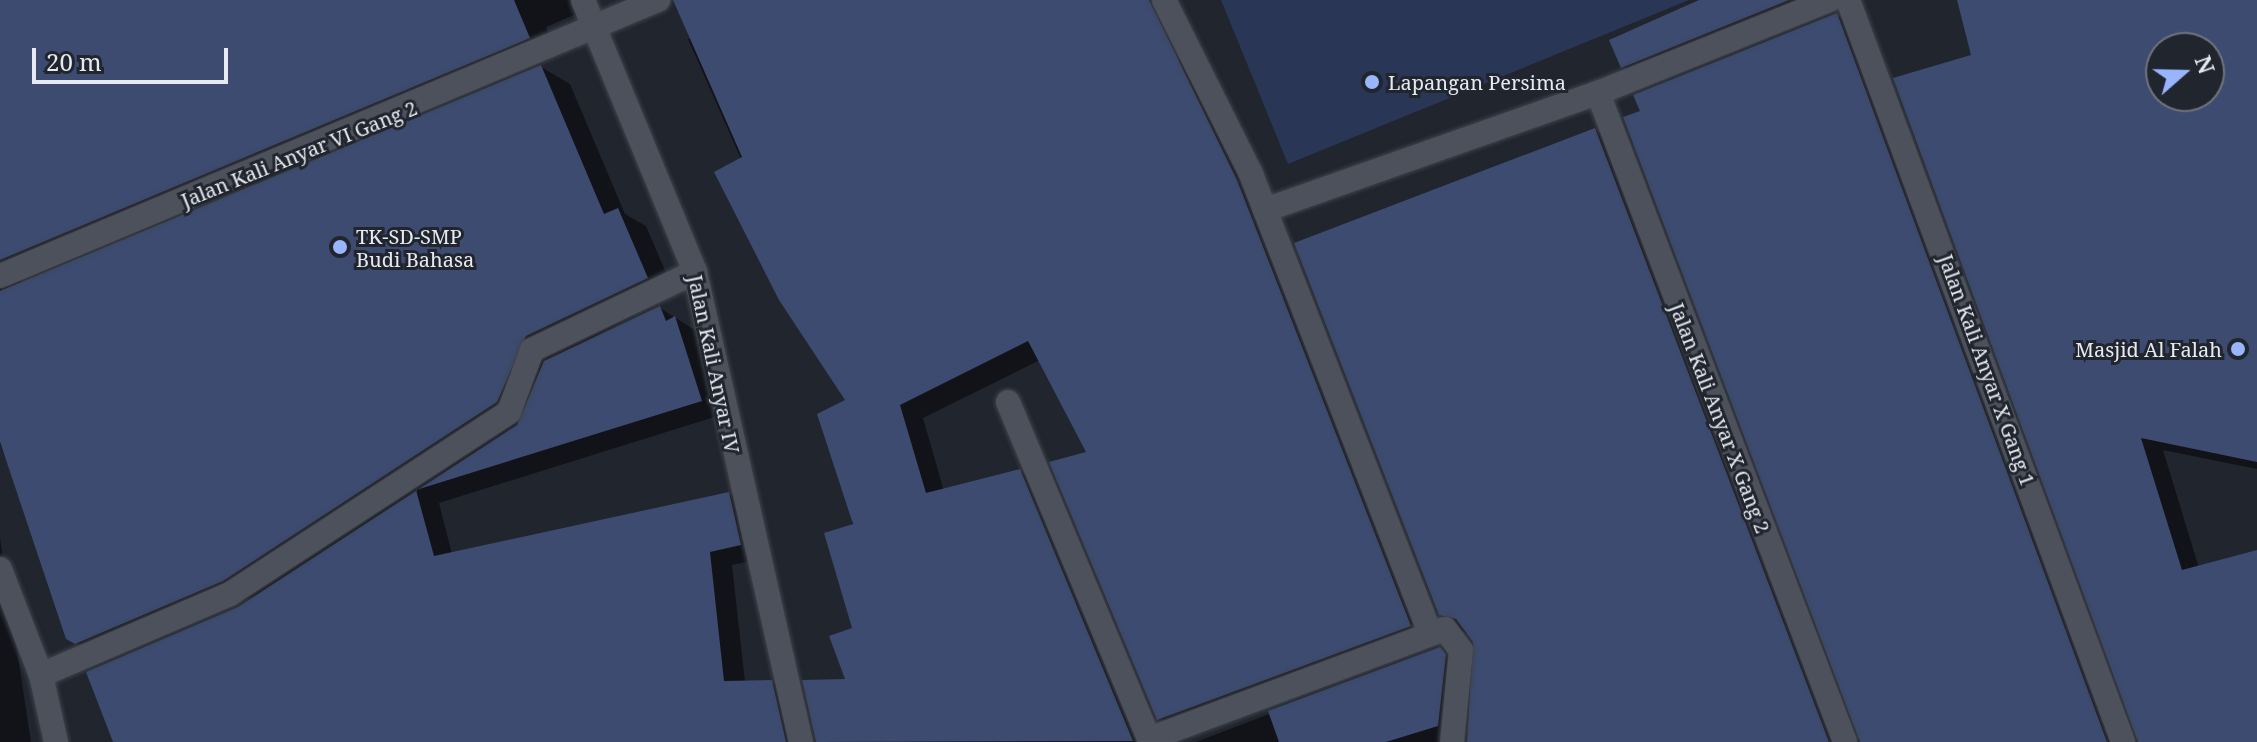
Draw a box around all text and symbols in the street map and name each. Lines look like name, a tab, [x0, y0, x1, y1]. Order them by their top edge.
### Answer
scale bar	[36, 32, 232, 82]
north arrow	[2145, 32, 2225, 112]
text: 20 m	[46, 45, 102, 78]
text: N	[2189, 51, 2223, 78]
place label: Lapangan Persima	[1388, 70, 1566, 94]
marker: Lapangan Persima	[1363, 73, 1381, 91]
street label: Jalan Kali Anyar VI Gang 2	[177, 96, 421, 212]
place label: TK-SD-SMP Budi Bahasa	[356, 224, 474, 271]
marker: TK-SD-SMP Budi Bahasa	[331, 238, 349, 256]
street label: Jalan Kali Anyar X Gang 1	[1934, 251, 2040, 489]
street label: Jalan Kali Anyar IV	[683, 273, 745, 455]
street label: Jalan Kali Anyar X Gang 2	[1665, 299, 1775, 537]
place label: Masjid Al Falah	[2075, 337, 2222, 361]
marker: Masjid Al Falah	[2229, 340, 2247, 358]

